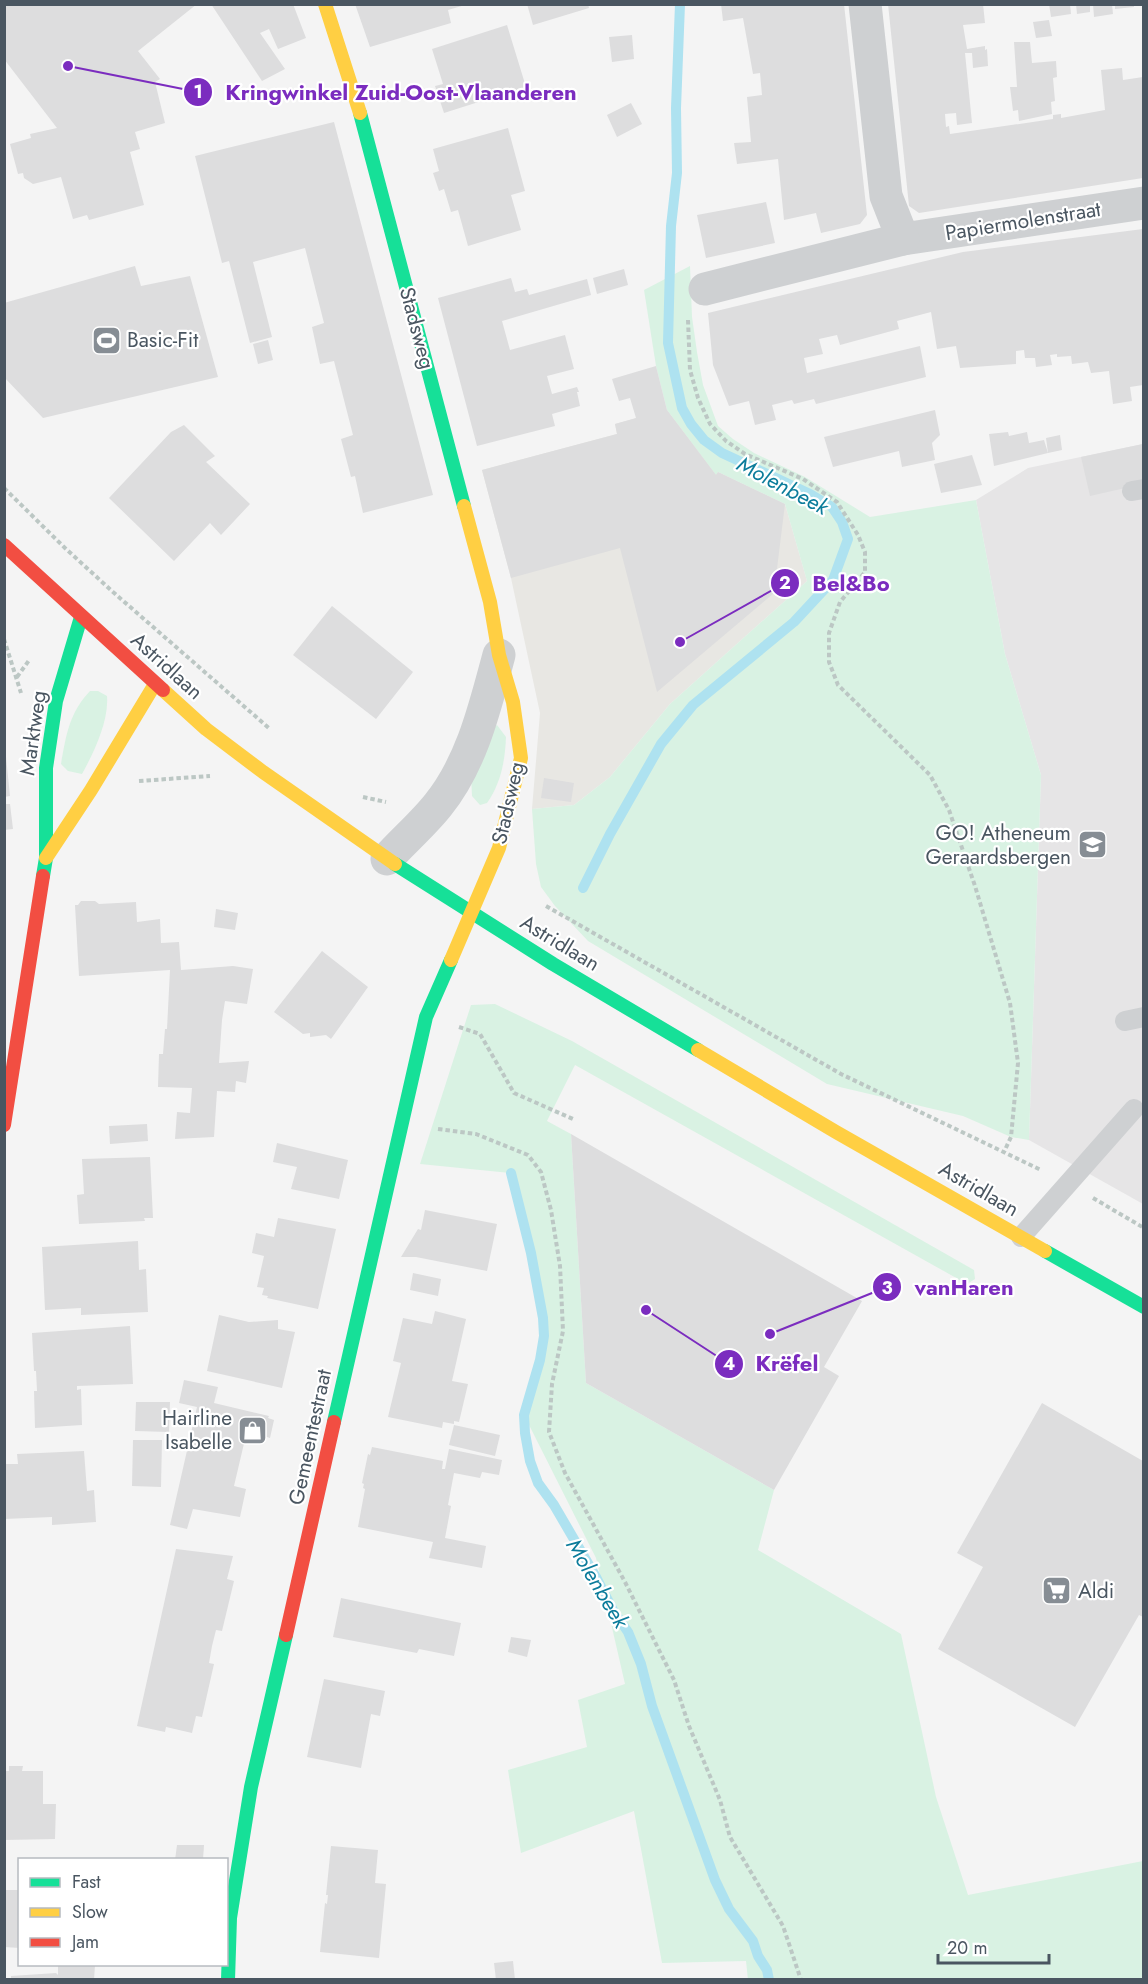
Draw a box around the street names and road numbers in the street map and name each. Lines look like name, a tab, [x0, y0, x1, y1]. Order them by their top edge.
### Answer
street label: Papiermolenstraat	[943, 194, 1103, 248]
street label: Stadsweg	[392, 284, 442, 372]
street label: Astridlaan	[124, 625, 210, 707]
street label: Marktweg	[12, 689, 54, 777]
street label: Stadsweg	[484, 759, 532, 847]
street label: Astridlaan	[515, 907, 605, 979]
street label: Astridlaan	[933, 1154, 1025, 1224]
street label: Gemeentestraat	[281, 1366, 339, 1508]

